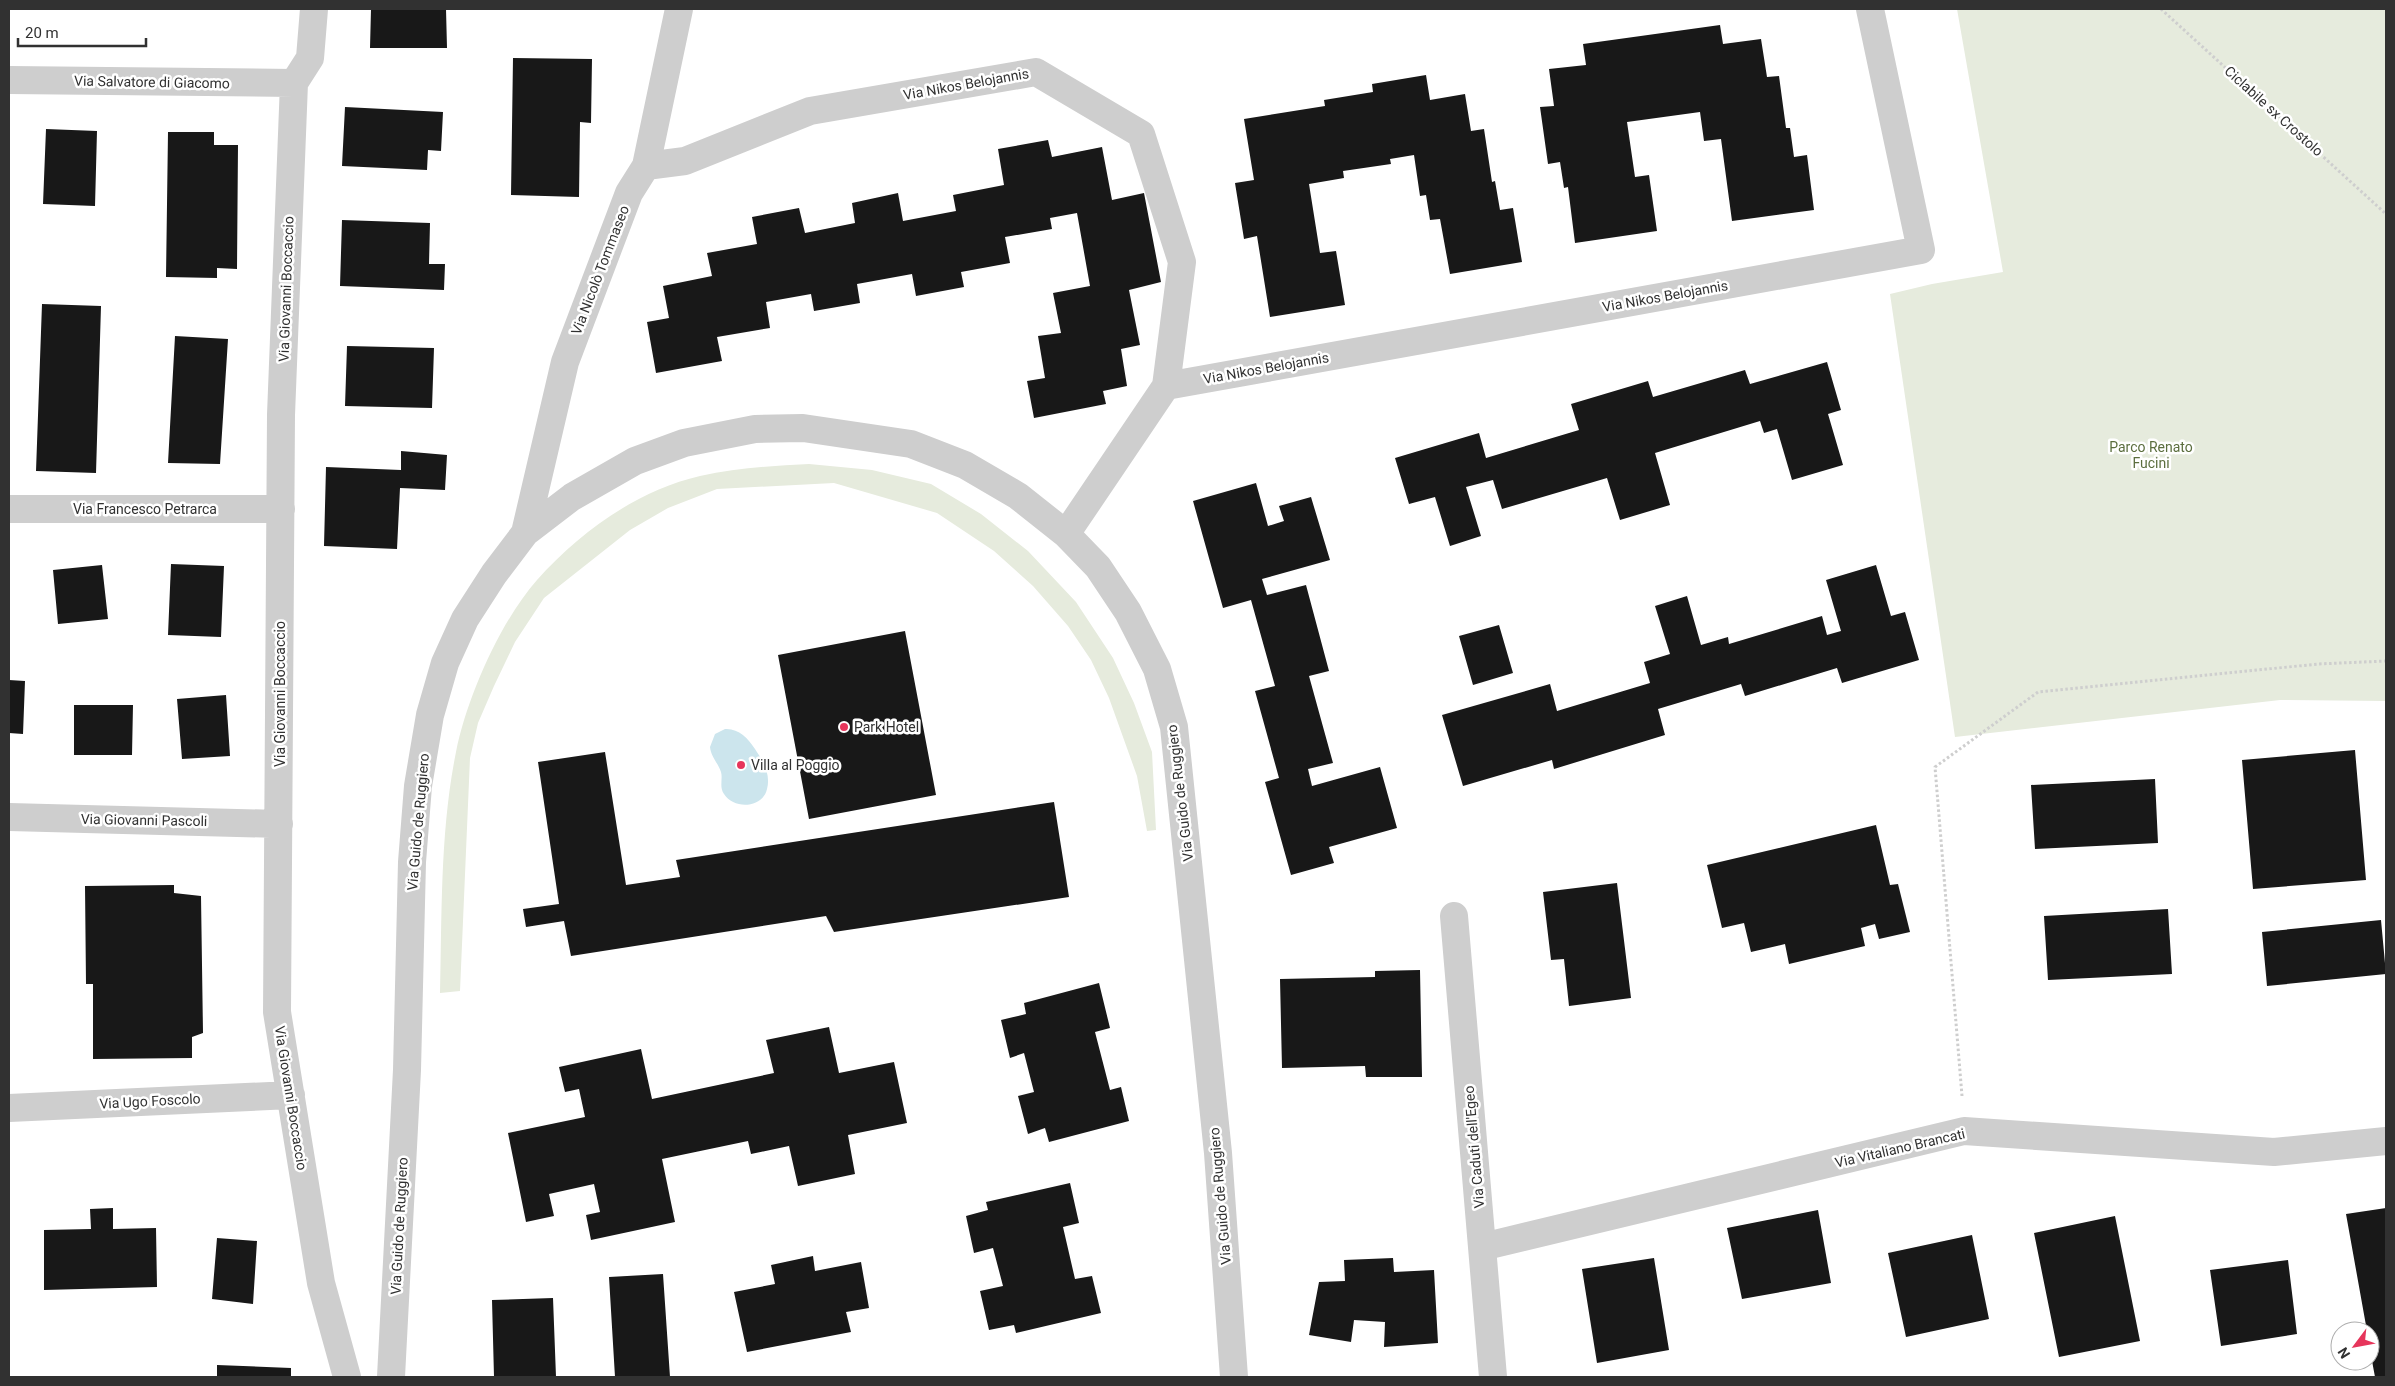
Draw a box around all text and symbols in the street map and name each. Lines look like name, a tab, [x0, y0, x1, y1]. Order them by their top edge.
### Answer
scale bar	[18, 15, 145, 47]
text: 20 m	[25, 24, 59, 42]
street label: Ciclabile sx Crostolo	[2222, 63, 2326, 159]
street label: Via Nikos Belojannis	[902, 65, 1030, 103]
street label: Via Salvatore di Giacomo	[74, 73, 230, 91]
street label: Via Nicolò Tommaseo	[568, 203, 632, 337]
street label: Via Giovanni Boccaccio	[275, 216, 297, 362]
street label: Via Nikos Belojannis	[1601, 277, 1729, 315]
street label: Via Nikos Belojannis	[1202, 349, 1330, 387]
park label: Parco Renato Fucini	[2109, 439, 2193, 471]
street label: Via Francesco Petrarca	[73, 501, 217, 517]
street label: Via Giovanni Boccaccio	[272, 621, 288, 767]
place label: Park Hotel	[854, 719, 919, 735]
marker: Park Hotel	[838, 721, 850, 733]
street label: Via Guido de Ruggiero	[1164, 724, 1196, 862]
street label: Via Guido de Ruggiero	[404, 753, 432, 891]
place label: Villa al Poggio	[751, 757, 840, 773]
marker: Villa al Poggio	[735, 759, 747, 771]
street label: Via Giovanni Pascoli	[81, 811, 207, 829]
street label: Via Giovanni Boccaccio	[272, 1025, 310, 1171]
street label: Via Caduti dell'Egeo	[1461, 1085, 1487, 1209]
street label: Via Ugo Foscolo	[99, 1090, 201, 1112]
street label: Via Vitaliano Brancati	[1833, 1125, 1967, 1171]
street label: Via Guido de Ruggiero	[1206, 1127, 1234, 1265]
street label: Via Guido de Ruggiero	[387, 1157, 411, 1295]
north arrow	[2330, 1321, 2380, 1371]
text: N	[2335, 1344, 2353, 1361]

